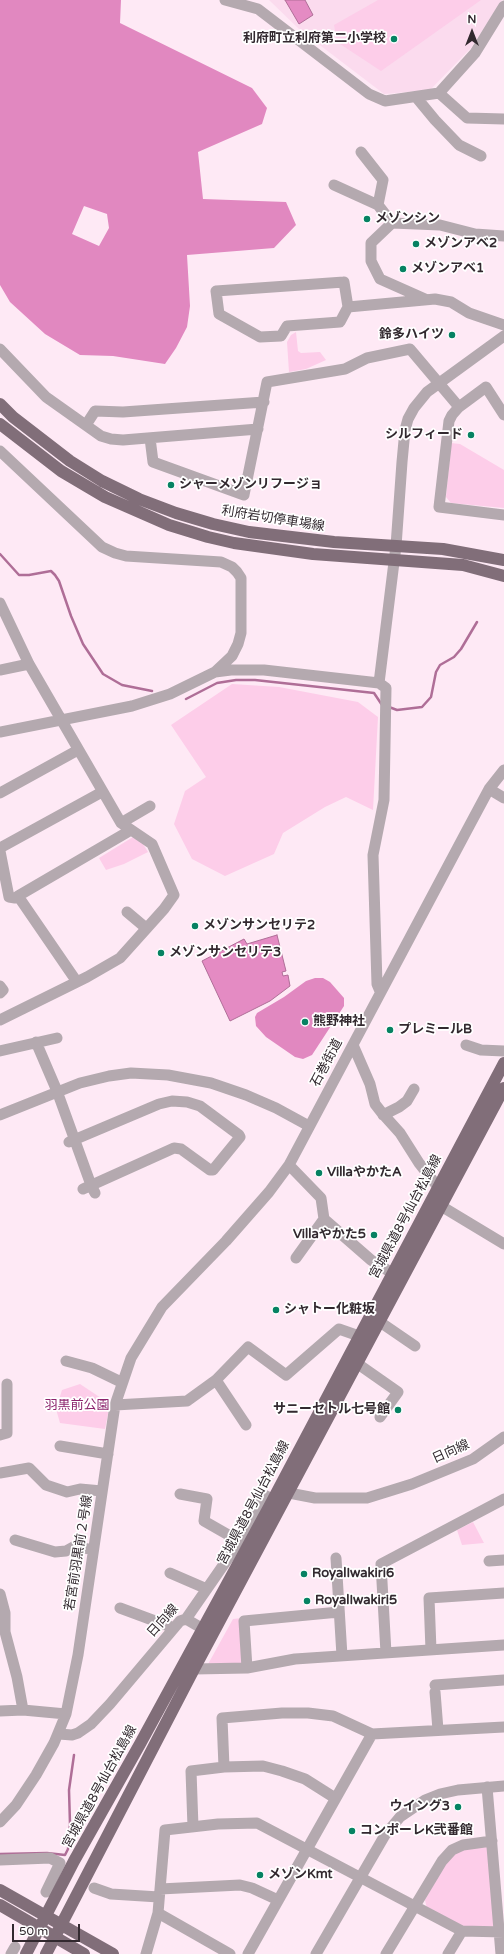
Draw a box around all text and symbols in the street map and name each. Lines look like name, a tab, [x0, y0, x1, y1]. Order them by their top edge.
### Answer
north arrow	[452, 12, 492, 52]
text: N	[468, 13, 476, 26]
place label: 利府町立利府第二小学校	[243, 31, 386, 47]
marker: 利府町立利府第二小学校	[389, 34, 399, 44]
place label: メゾンシン	[375, 211, 440, 227]
marker: メゾンシン	[362, 214, 372, 224]
place label: メゾンアベ2	[424, 236, 497, 252]
marker: メゾンアベ2	[411, 239, 421, 249]
place label: メゾンアベ1	[411, 261, 484, 277]
marker: メゾンアベ1	[398, 264, 408, 274]
place label: 鈴多ハイツ	[379, 327, 444, 343]
marker: 鈴多ハイツ	[447, 330, 457, 340]
place label: シルフィード	[385, 427, 463, 443]
marker: シルフィード	[466, 430, 476, 440]
place label: シャーメゾンリフージョ	[179, 477, 322, 493]
marker: シャーメゾンリフージョ	[166, 480, 176, 490]
street label: 利府岩切停車場線	[220, 503, 326, 535]
place label: メゾンサンセリテ2	[203, 918, 315, 934]
marker: メゾンサンセリテ2	[190, 921, 200, 931]
place label: メゾンサンセリテ3	[169, 945, 281, 961]
marker: メゾンサンセリテ3	[156, 948, 166, 958]
place label: 熊野神社	[313, 1014, 365, 1030]
marker: 熊野神社	[300, 1017, 310, 1027]
place label: プレミールB	[398, 1022, 472, 1038]
marker: プレミールB	[385, 1025, 395, 1035]
street label: 石巻街道	[308, 1036, 346, 1090]
street label: 宮城県道8号仙台松島線	[367, 1152, 445, 1282]
place label: VillaやかたA	[327, 1165, 402, 1181]
marker: VillaやかたA	[314, 1168, 324, 1178]
place label: Villaやかた5	[293, 1227, 366, 1243]
marker: Villaやかた5	[369, 1230, 379, 1240]
place label: シャトー化粧坂	[284, 1302, 375, 1318]
marker: シャトー化粧坂	[271, 1305, 281, 1315]
park label: 羽黒前公園	[45, 1398, 109, 1414]
place label: サニーセトル七号館	[273, 1402, 390, 1418]
marker: サニーセトル七号館	[393, 1405, 403, 1415]
street label: 日向線	[430, 1437, 472, 1467]
street label: 宮城県道8号仙台松島線	[215, 1438, 293, 1568]
street label: 若宮前羽黒前２号線	[62, 1494, 96, 1612]
place label: RoyalIwakiri6	[312, 1566, 394, 1582]
marker: RoyalIwakiri6	[299, 1569, 309, 1579]
place label: RoyalIwakiri5	[315, 1593, 397, 1609]
marker: RoyalIwakiri5	[302, 1596, 312, 1606]
street label: 日向線	[144, 1601, 182, 1641]
street label: 宮城県道8号仙台松島線	[60, 1723, 140, 1851]
place label: ウイング3	[390, 1799, 450, 1815]
marker: ウイング3	[453, 1802, 463, 1812]
place label: コンポーレK弐番館	[360, 1823, 473, 1839]
marker: コンポーレK弐番館	[347, 1826, 357, 1836]
place label: メゾンKmt	[268, 1867, 332, 1883]
marker: メゾンKmt	[255, 1870, 265, 1880]
scale bar	[14, 1916, 82, 1942]
text: 50 m	[19, 1924, 48, 1938]

